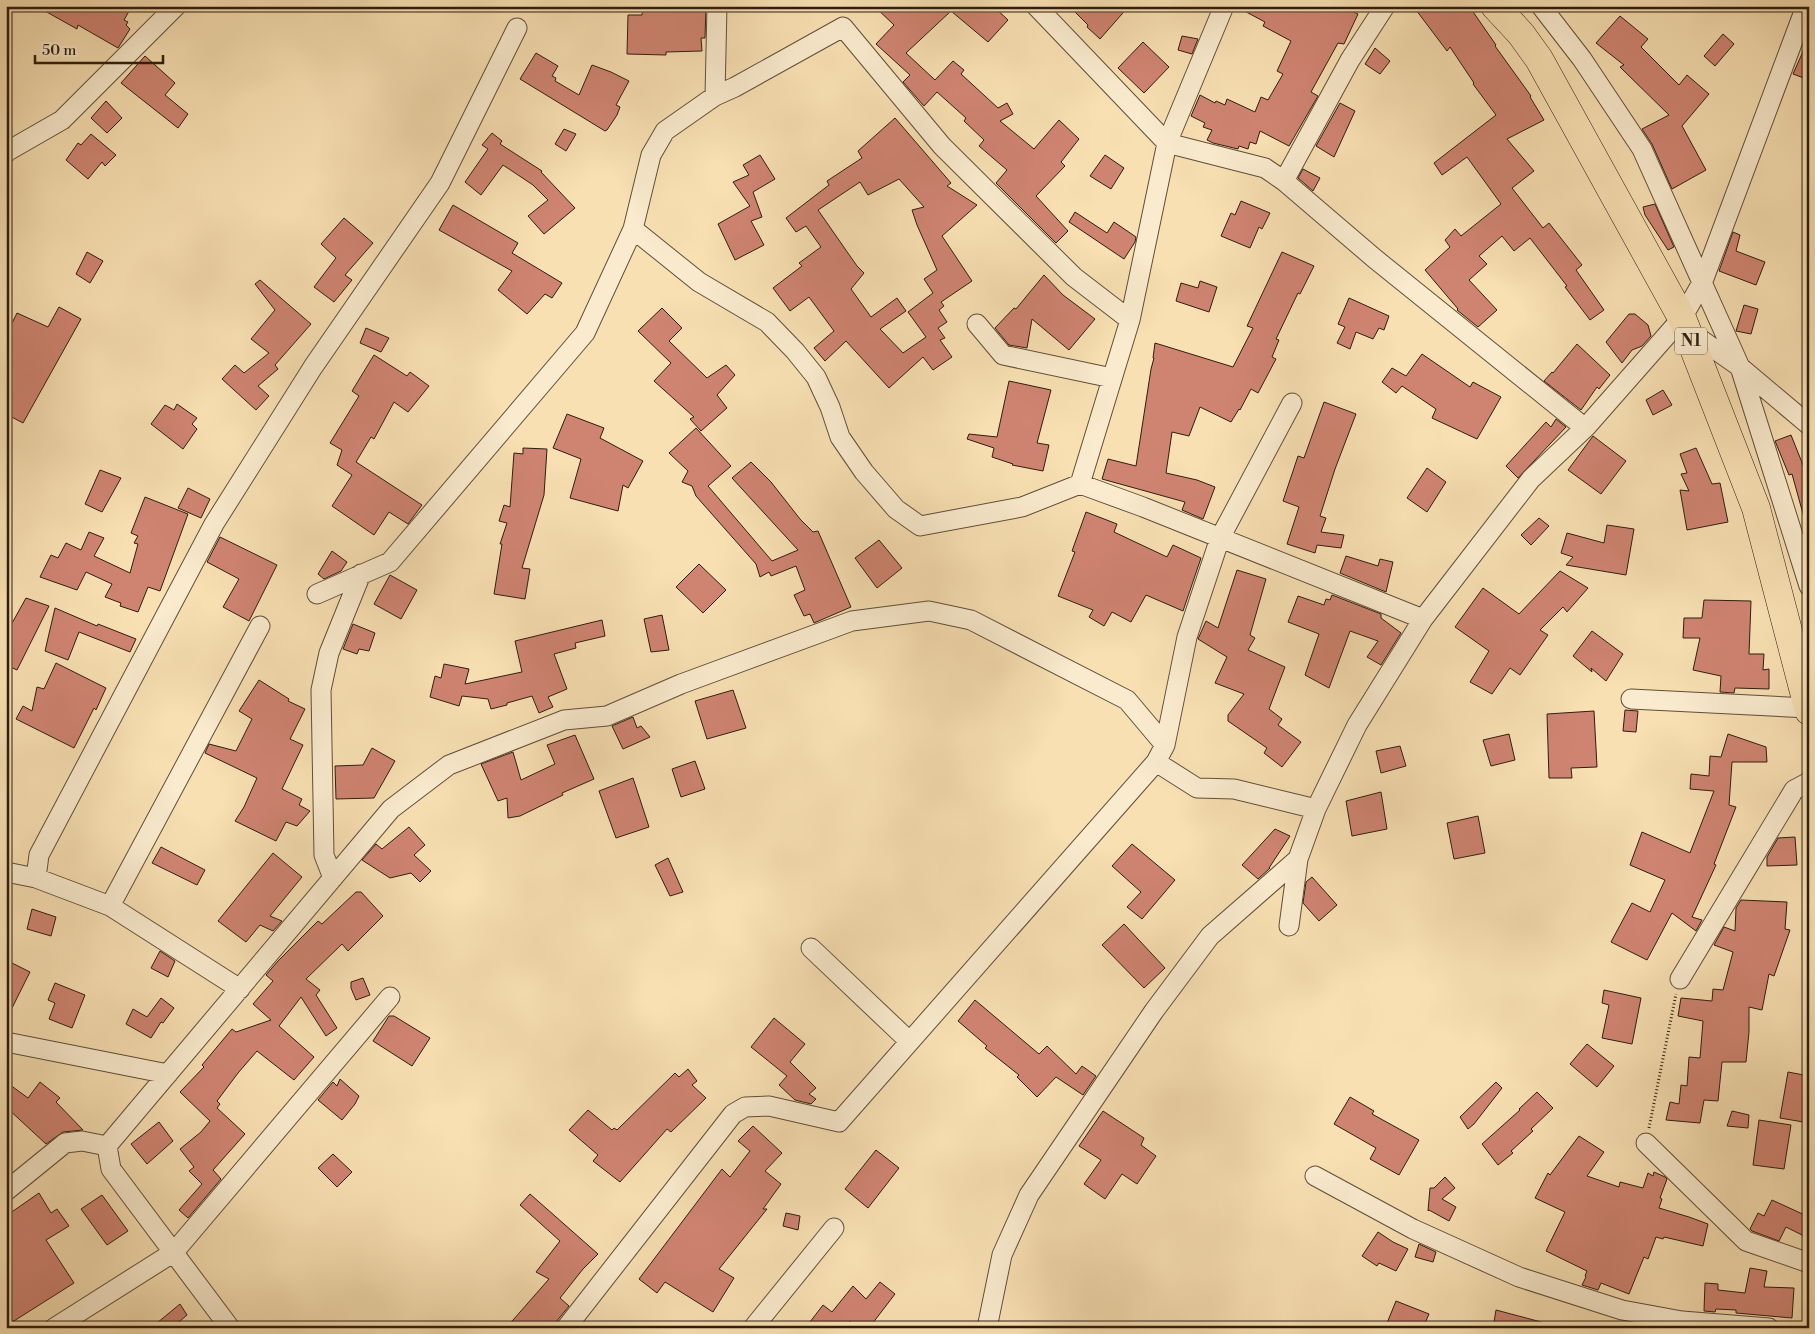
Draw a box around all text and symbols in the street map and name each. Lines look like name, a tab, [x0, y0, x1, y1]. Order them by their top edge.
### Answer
scale bar	[35, 32, 162, 64]
text: 50 m	[42, 41, 76, 60]
road number: N1	[1675, 328, 1707, 354]

